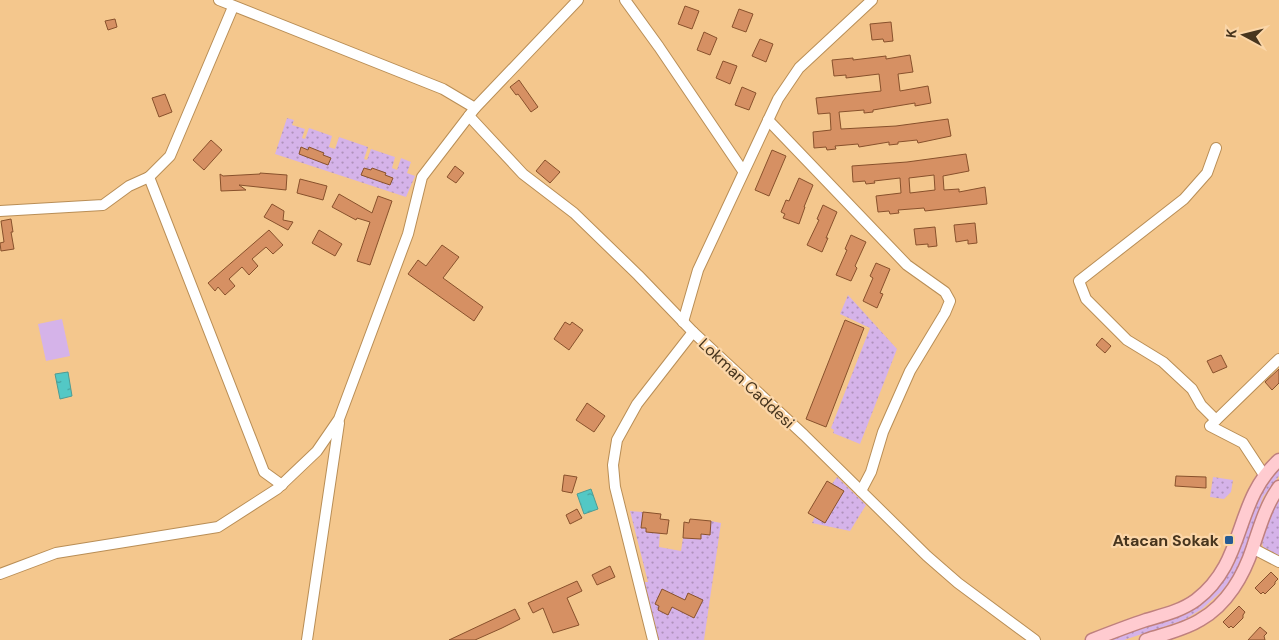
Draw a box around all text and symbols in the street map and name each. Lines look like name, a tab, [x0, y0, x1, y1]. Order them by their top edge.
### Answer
north arrow	[1219, 10, 1269, 60]
text: K	[1222, 28, 1241, 39]
street label: Lokman Caddesi	[694, 334, 799, 433]
place label: Atacan Sokak	[1112, 530, 1220, 551]
marker: Atacan Sokak	[1223, 534, 1235, 546]

